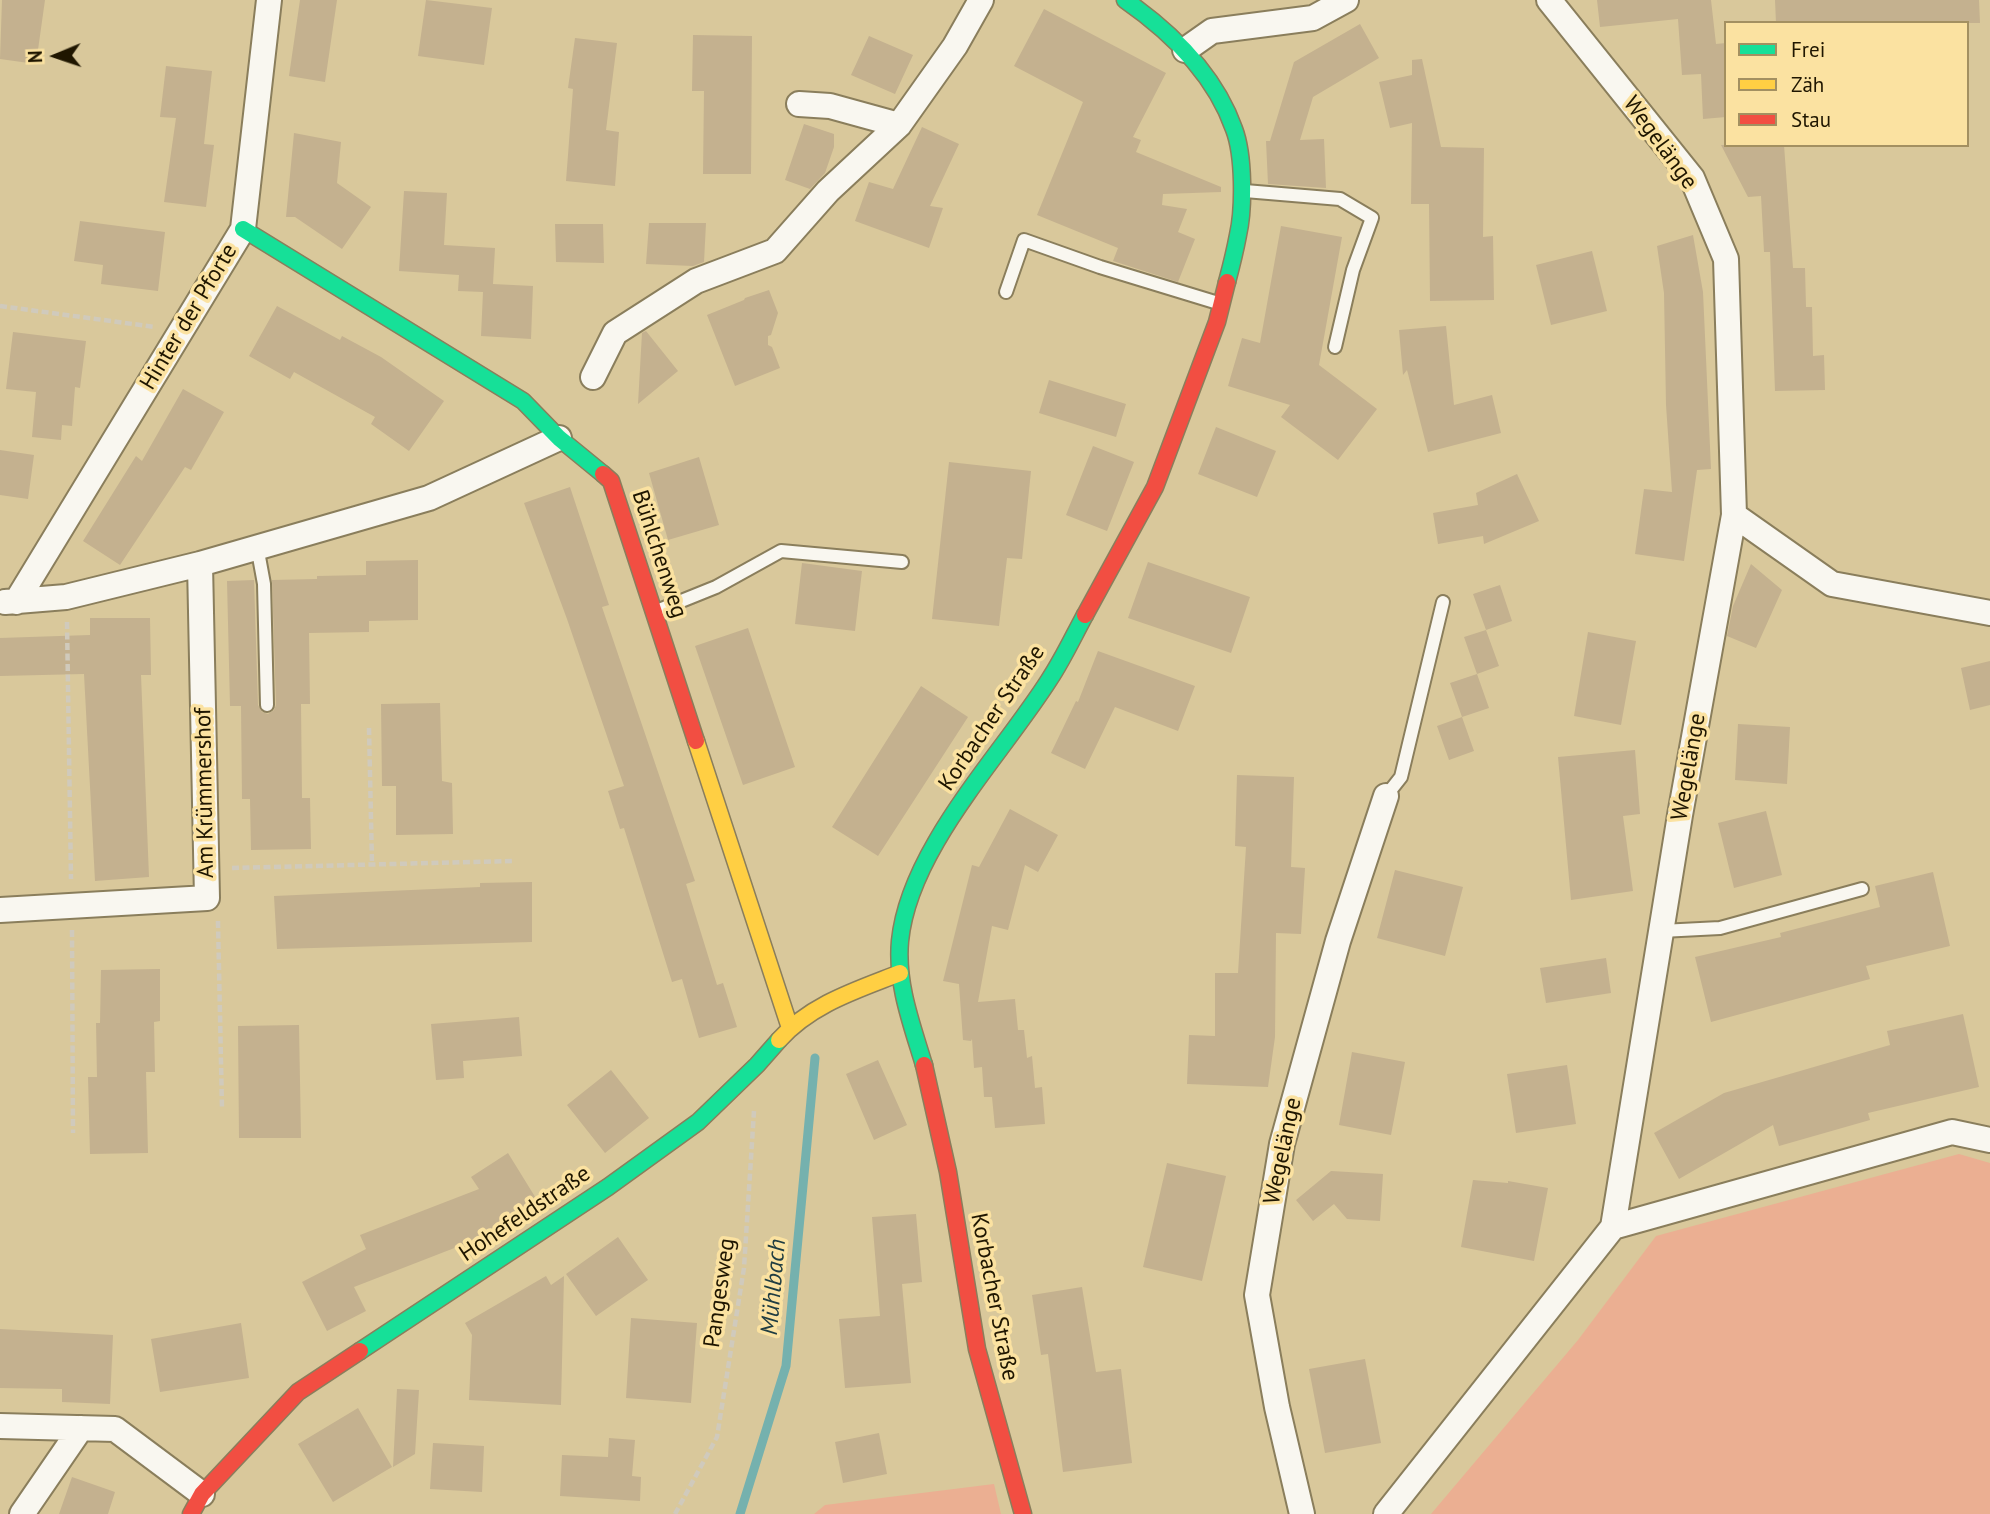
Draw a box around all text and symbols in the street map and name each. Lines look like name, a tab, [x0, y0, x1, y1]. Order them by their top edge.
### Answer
north arrow	[21, 21, 91, 91]
legend	[1724, 21, 1969, 147]
text: Frei	[1791, 36, 1825, 63]
text: N	[23, 50, 47, 63]
text: Zäh	[1791, 71, 1824, 98]
street label: Wegelänge	[1617, 91, 1703, 195]
text: Stau	[1791, 106, 1831, 133]
street label: Hinter der Pforte	[135, 239, 243, 395]
street label: Bühlchenweg	[625, 487, 693, 621]
street label: Korbacher Straße	[933, 640, 1051, 796]
street label: Am Krümmershof	[190, 708, 220, 878]
street label: Wegelänge	[1666, 711, 1712, 823]
street label: Wegelänge	[1258, 1095, 1308, 1207]
street label: Hohefeldstraße	[454, 1160, 596, 1268]
street label: Korbacher Straße	[964, 1211, 1024, 1383]
street label: Pangesweg	[699, 1237, 741, 1349]
water label: Mühlbach	[755, 1238, 793, 1336]

